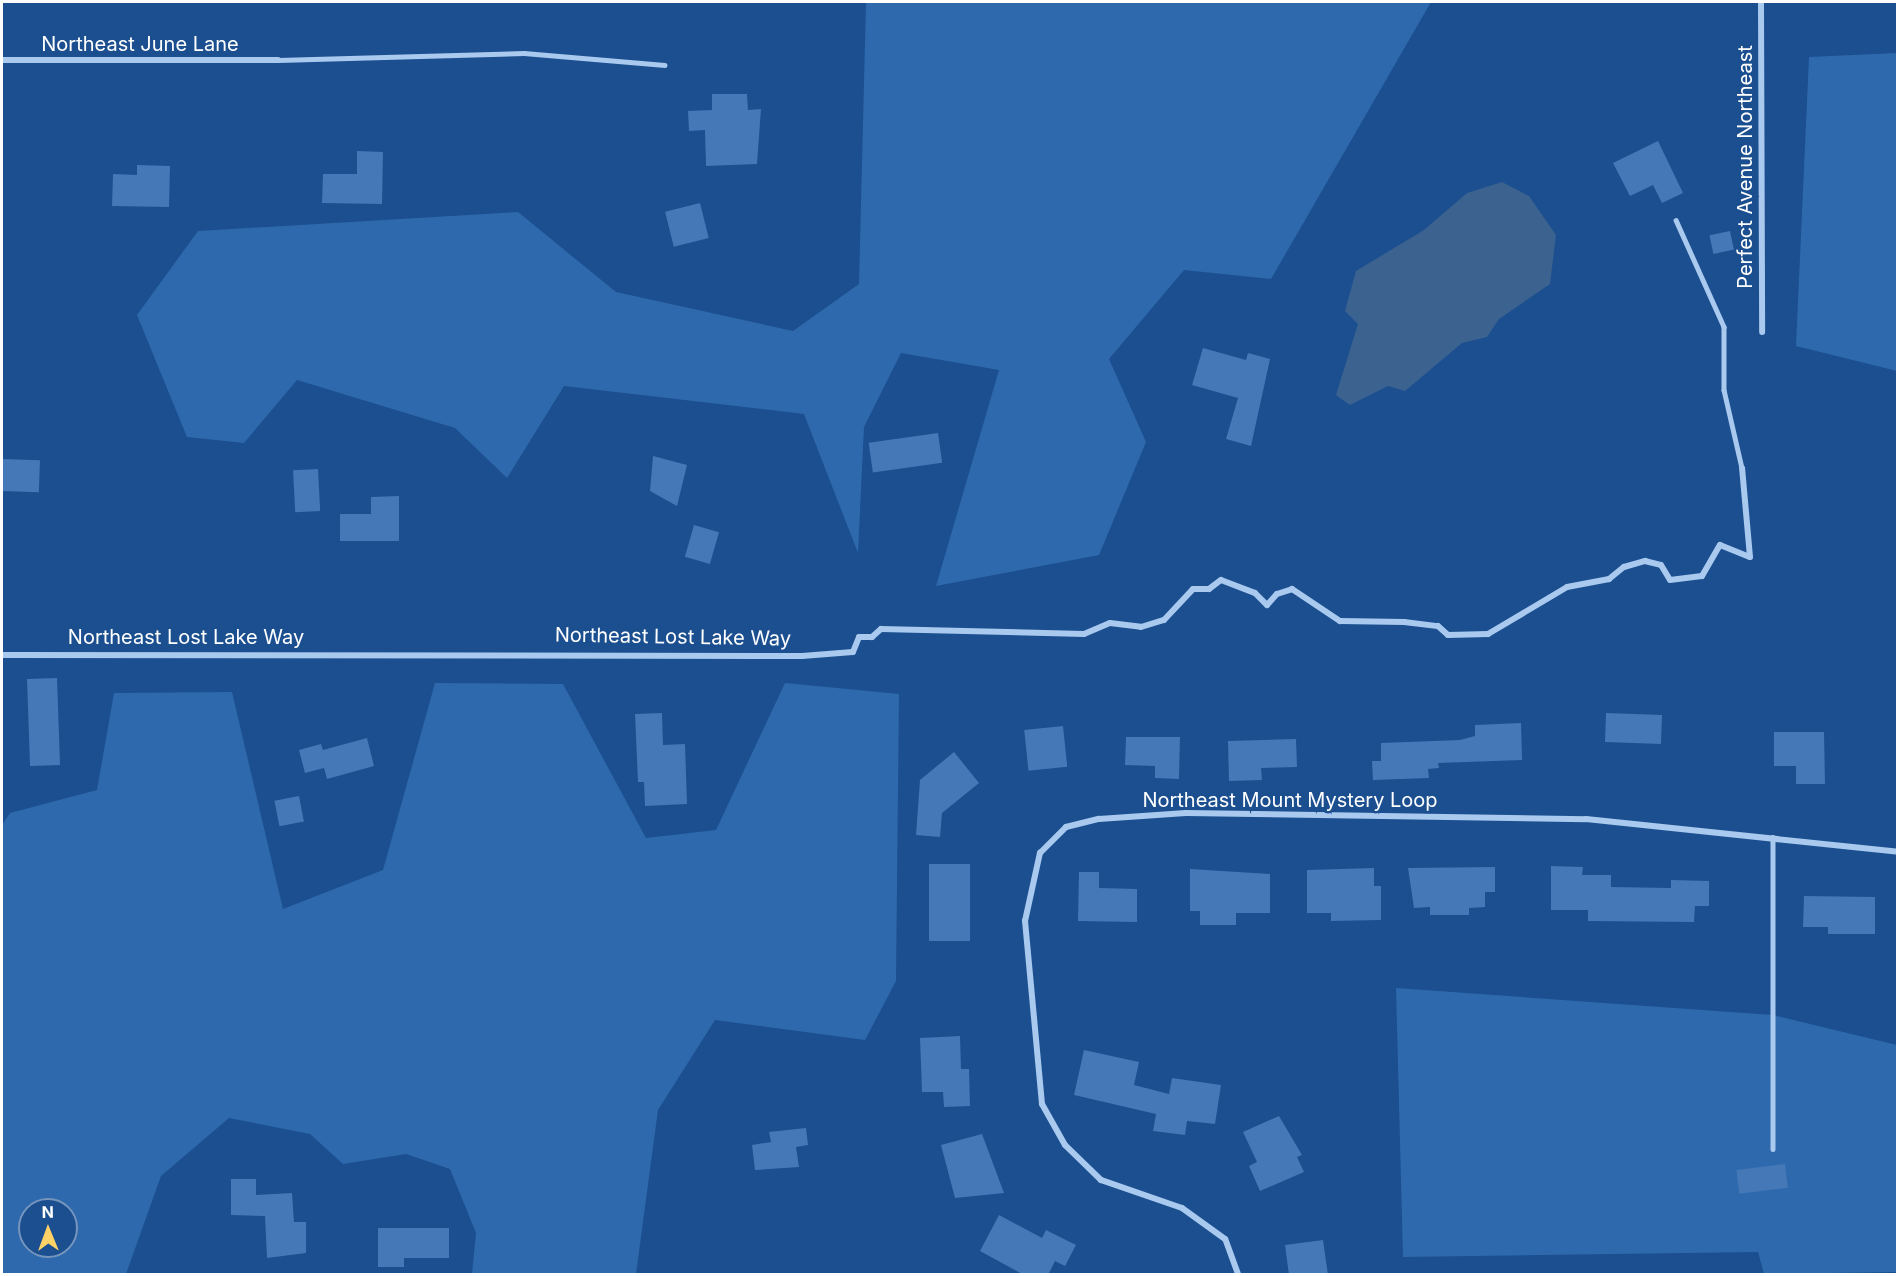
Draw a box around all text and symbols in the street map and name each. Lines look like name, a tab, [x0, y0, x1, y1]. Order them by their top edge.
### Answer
street label: Northeast June Lane	[41, 32, 239, 56]
street label: Perfect Avenue Northeast	[1733, 45, 1757, 289]
street label: Northeast Lost Lake Way	[555, 623, 791, 651]
street label: Northeast Lost Lake Way	[68, 625, 304, 649]
street label: Northeast Mount Mystery Loop	[1142, 788, 1438, 812]
north arrow	[18, 1198, 78, 1258]
text: N	[41, 1202, 54, 1222]

